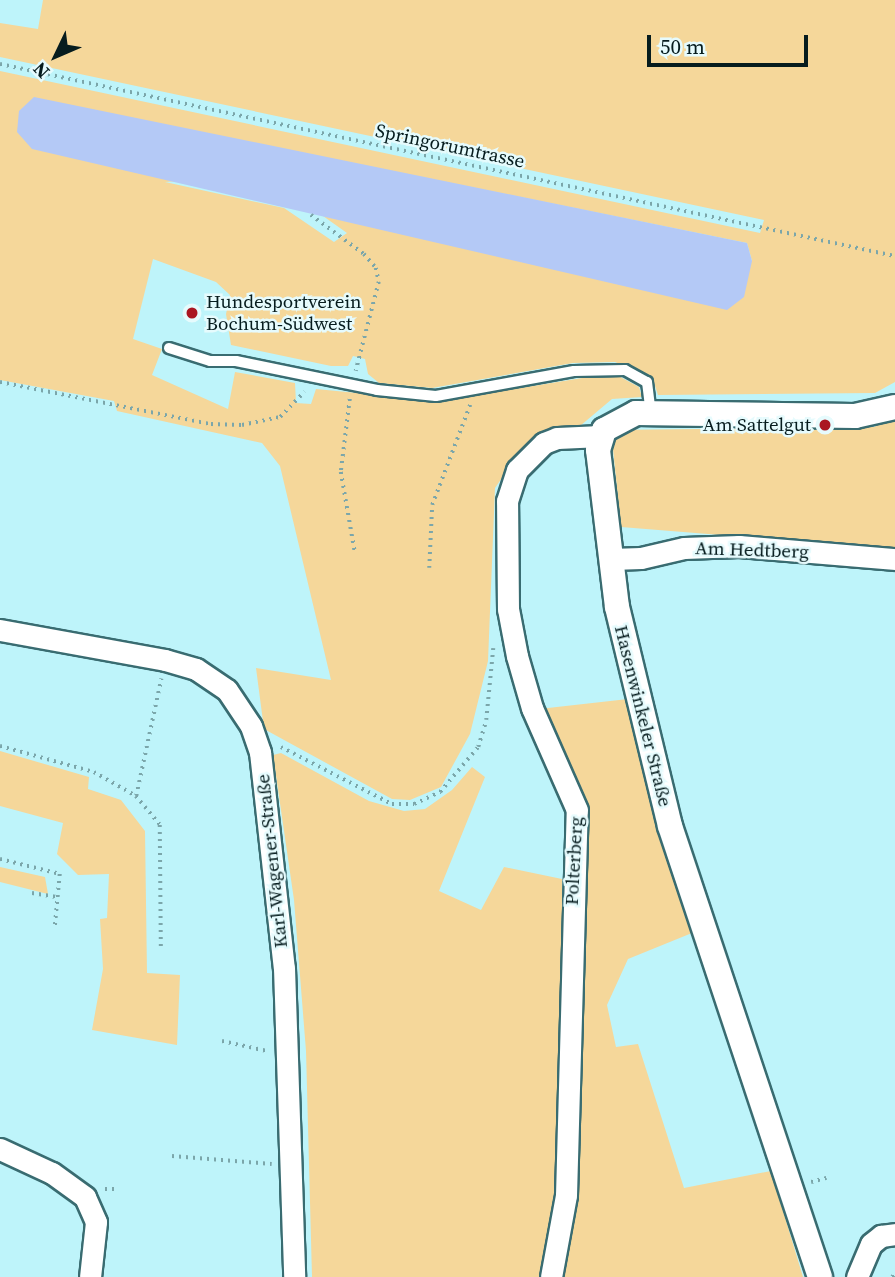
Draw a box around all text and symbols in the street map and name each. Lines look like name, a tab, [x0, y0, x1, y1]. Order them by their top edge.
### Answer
north arrow	[21, 21, 91, 91]
scale bar	[650, 21, 811, 65]
text: 50 m	[660, 32, 705, 61]
text: N	[27, 57, 55, 85]
street label: Springorumtrasse	[373, 119, 527, 173]
place label: Hundesportverein Bochum-Südwest	[206, 291, 362, 335]
marker: Hundesportverein Bochum-Südwest	[184, 305, 200, 321]
place label: Am Sattelgut	[703, 414, 811, 436]
marker: Am Sattelgut	[817, 417, 833, 433]
street label: Am Hedtberg	[695, 537, 809, 563]
street label: Hasenwinkeler Straße	[609, 623, 677, 809]
street label: Karl-Wagener-Straße	[252, 773, 292, 949]
street label: Polterberg	[560, 816, 588, 906]

